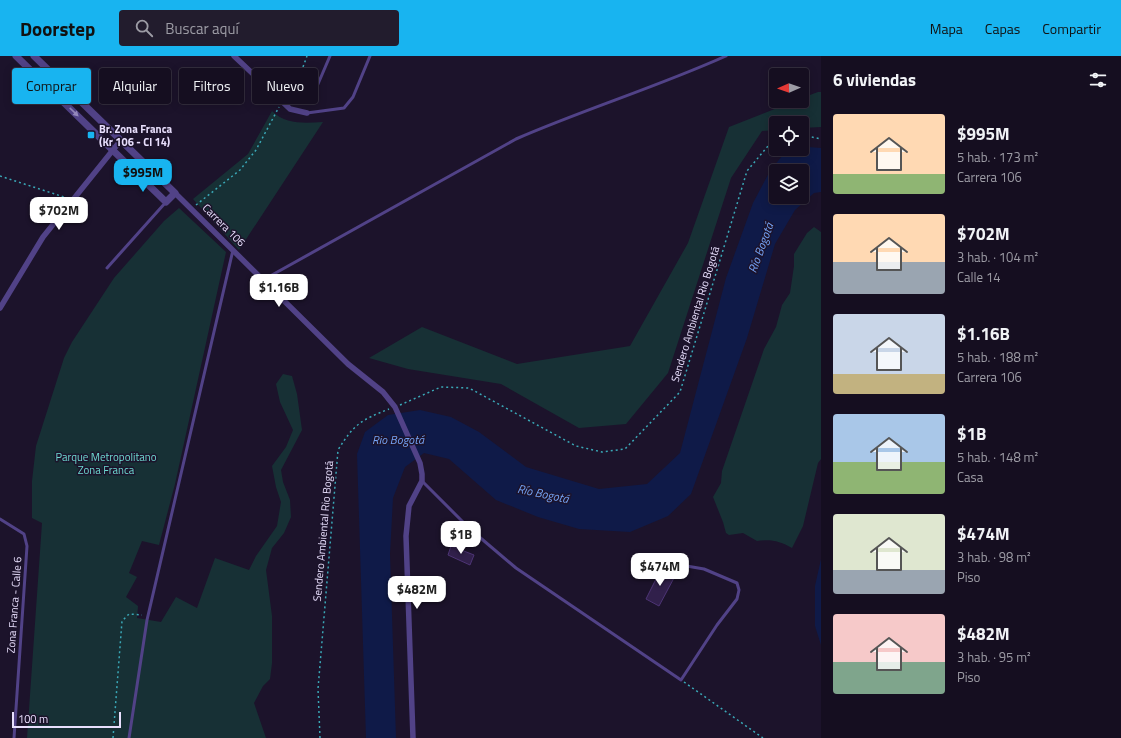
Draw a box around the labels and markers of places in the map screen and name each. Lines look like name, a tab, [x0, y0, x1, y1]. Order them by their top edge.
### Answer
place label: Br. Zona Franca (Kr 106 - Cl 14)	[99, 121, 173, 150]
marker: Br. Zona Franca (Kr 106 - Cl 14)	[86, 130, 96, 140]
pin: $995M	[115, 159, 171, 193]
pin: $702M	[31, 197, 87, 231]
pin: $1.16B	[246, 274, 312, 308]
pin: $1B	[442, 521, 480, 555]
pin: $474M	[632, 553, 688, 587]
pin: $482M	[389, 576, 445, 610]

